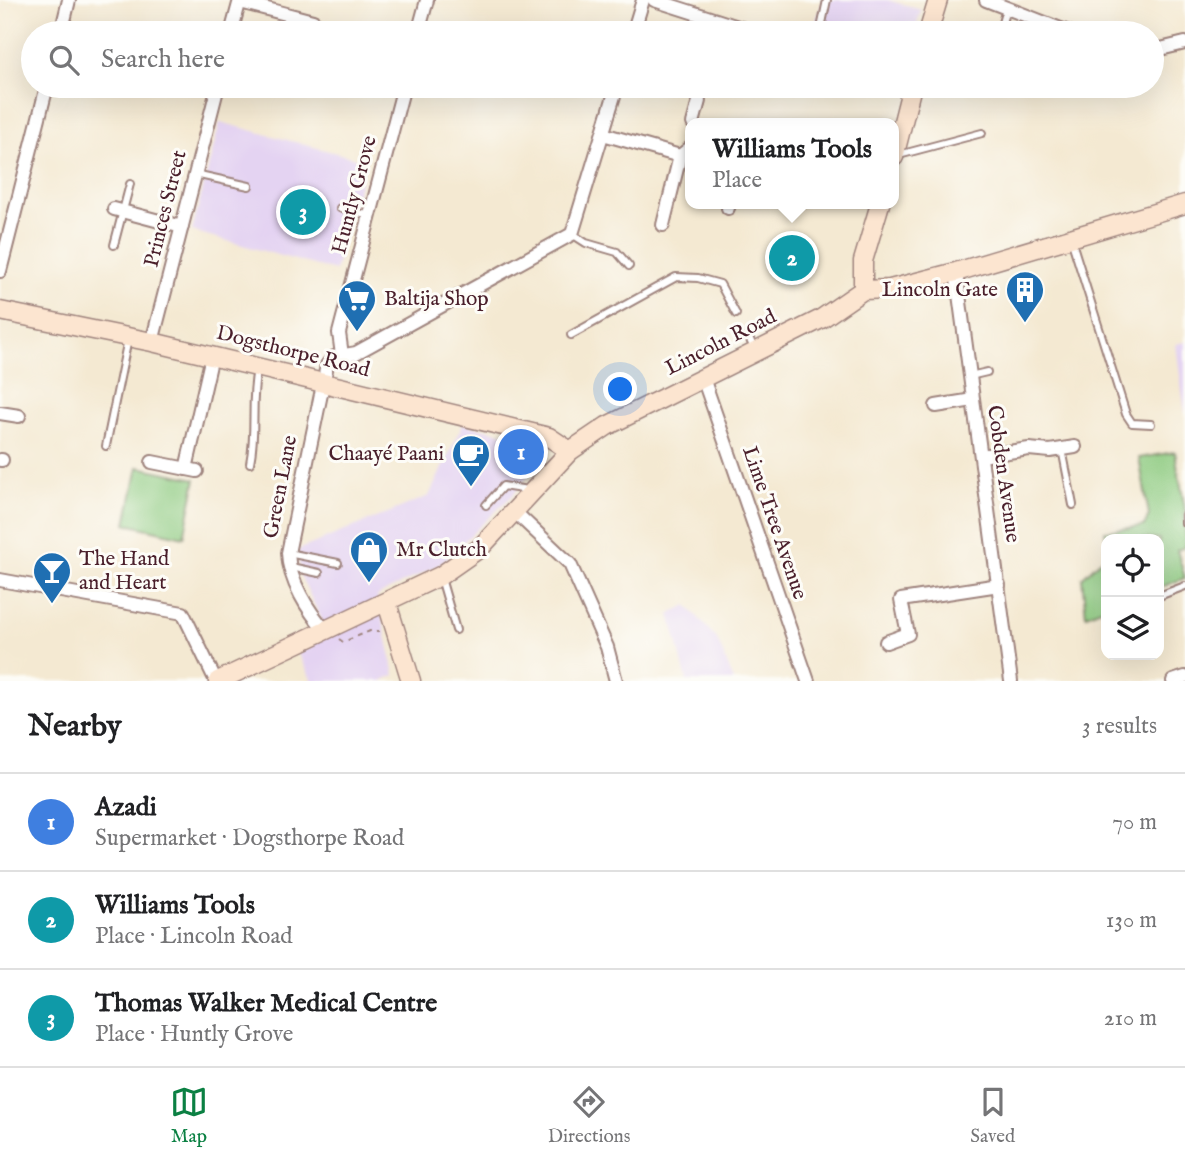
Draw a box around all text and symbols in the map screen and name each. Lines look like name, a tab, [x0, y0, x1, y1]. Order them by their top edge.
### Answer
search box	[21, 21, 1164, 98]
icon: search	[45, 41, 83, 79]
text: Search here	[101, 43, 225, 76]
popup	[685, 118, 899, 209]
street label: Huntly Grove	[326, 132, 384, 257]
text: Williams Tools	[712, 133, 872, 166]
street label: Princes Street	[138, 148, 194, 270]
text: Place	[712, 166, 762, 195]
pin: 3	[280, 186, 326, 238]
pin: 2	[769, 232, 815, 284]
building icon: Lincoln Gate	[1004, 269, 1046, 324]
place label: Lincoln Gate	[882, 277, 998, 304]
supermarket icon: Baltija Shop	[336, 278, 378, 333]
place label: Baltija Shop	[384, 286, 489, 313]
street label: Lincoln Road	[661, 303, 782, 382]
street label: Dogsthorpe Road	[213, 320, 373, 384]
your location	[603, 372, 637, 406]
street label: Cobden Avenue	[980, 404, 1026, 545]
pin: 1	[498, 426, 544, 478]
street label: Green Lane	[258, 433, 304, 541]
cafe icon: Chaayé Paani	[450, 433, 492, 488]
place label: Chaayé Paani	[329, 441, 444, 468]
street label: Lime Tree Avenue	[735, 443, 813, 604]
shop icon: Mr Clutch	[348, 529, 390, 584]
map controls	[1101, 534, 1164, 660]
button: locate	[1101, 534, 1164, 597]
place label: Mr Clutch	[396, 537, 487, 564]
place label: The Hand and Heart	[79, 546, 170, 597]
bar icon: The Hand and Heart	[31, 550, 73, 605]
button: layers	[1101, 597, 1164, 660]
text: Nearby	[28, 708, 121, 746]
text: 3 results	[1082, 712, 1157, 741]
text: Azadi	[95, 791, 157, 824]
text: 1	[47, 808, 55, 837]
text: 70 m	[1112, 808, 1157, 837]
text: Supermarket · Dogsthorpe Road	[95, 824, 404, 853]
text: Williams Tools	[95, 889, 255, 922]
text: 2	[46, 906, 56, 935]
text: 130 m	[1106, 906, 1157, 935]
text: Place · Lincoln Road	[95, 922, 293, 951]
text: Thomas Walker Medical Centre	[95, 987, 437, 1020]
text: 3	[47, 1004, 55, 1033]
text: 210 m	[1104, 1004, 1157, 1033]
text: Place · Huntly Grove	[95, 1020, 293, 1049]
tab: Map	[170, 1083, 208, 1149]
tab: Directions	[548, 1083, 630, 1149]
tab: Saved	[970, 1083, 1015, 1149]

